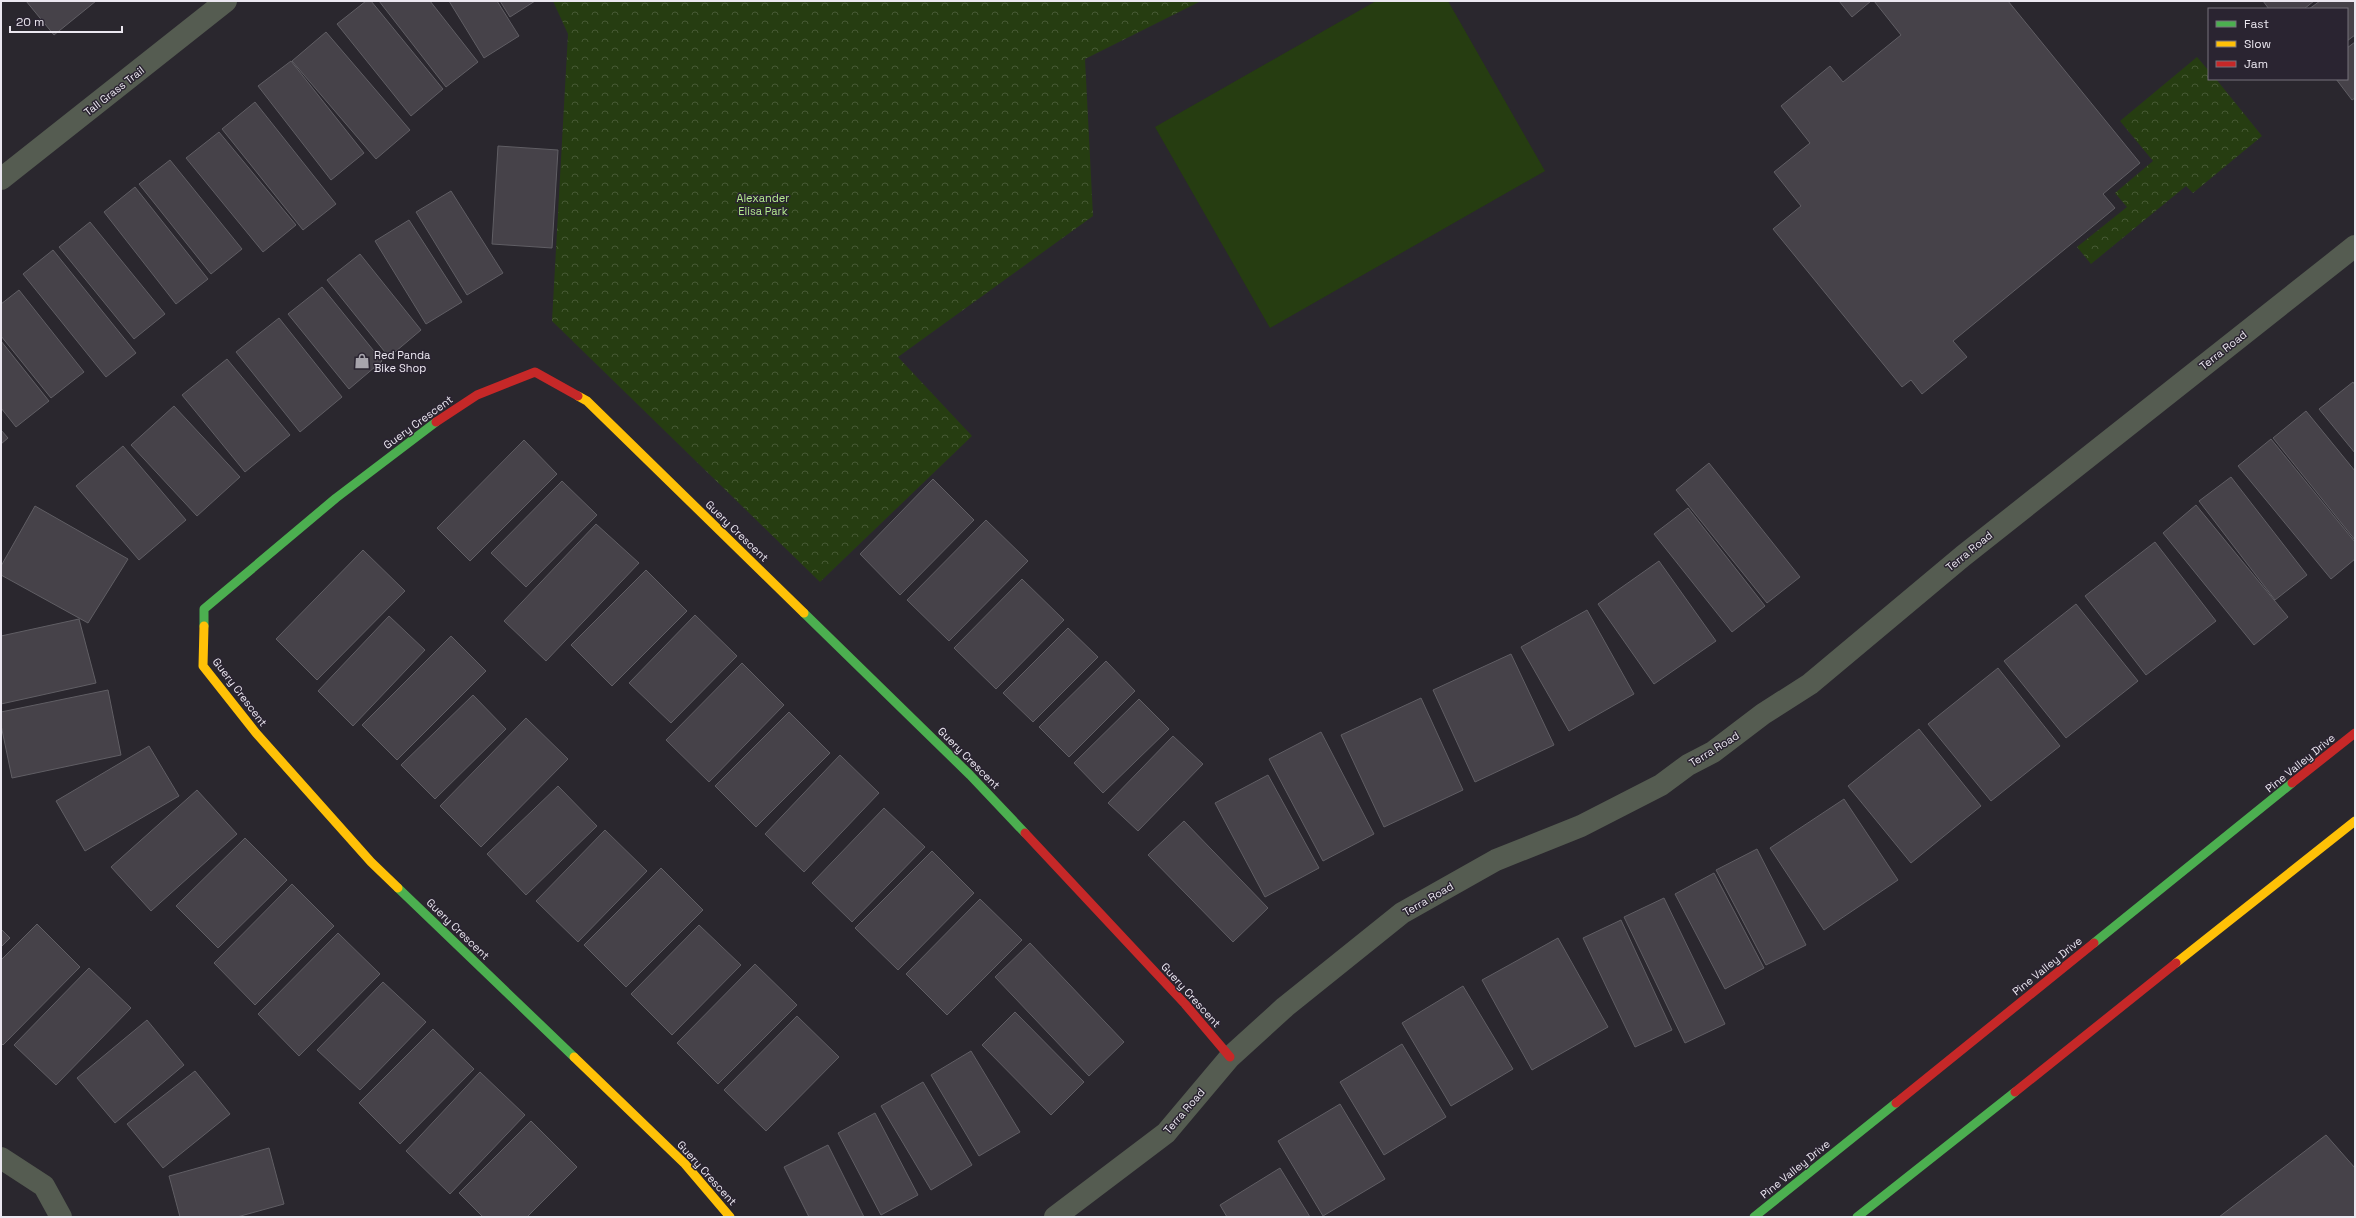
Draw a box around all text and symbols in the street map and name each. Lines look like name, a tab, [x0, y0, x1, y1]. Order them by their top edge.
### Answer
scale bar	[10, 8, 122, 34]
legend	[2208, 8, 2348, 80]
text: 20 m	[16, 14, 44, 30]
text: Fast	[2244, 16, 2269, 32]
text: Slow	[2244, 36, 2271, 52]
text: Jam	[2244, 56, 2268, 72]
street label: Tall Grass Trail	[81, 63, 147, 119]
park label: Alexander Elisa Park	[737, 191, 789, 218]
street label: Terra Road	[2197, 327, 2249, 373]
place label: Red Panda Bike Shop	[374, 348, 431, 375]
shop icon: Red Panda Bike Shop	[353, 352, 371, 370]
street label: Guery Crescent	[381, 392, 455, 452]
street label: Guery Crescent	[703, 497, 771, 565]
street label: Terra Road	[1943, 528, 1995, 574]
street label: Guery Crescent	[210, 655, 270, 729]
street label: Guery Crescent	[935, 724, 1003, 792]
street label: Terra Road	[1686, 728, 1742, 770]
street label: Pine Valley Drive	[2262, 731, 2338, 795]
street label: Terra Road	[1400, 879, 1456, 919]
street label: Guery Crescent	[424, 895, 492, 963]
street label: Pine Valley Drive	[2009, 934, 2085, 998]
street label: Guery Crescent	[1158, 960, 1224, 1030]
street label: Terra Road	[1160, 1085, 1208, 1137]
street label: Pine Valley Drive	[1757, 1137, 1833, 1201]
street label: Guery Crescent	[674, 1138, 740, 1208]

